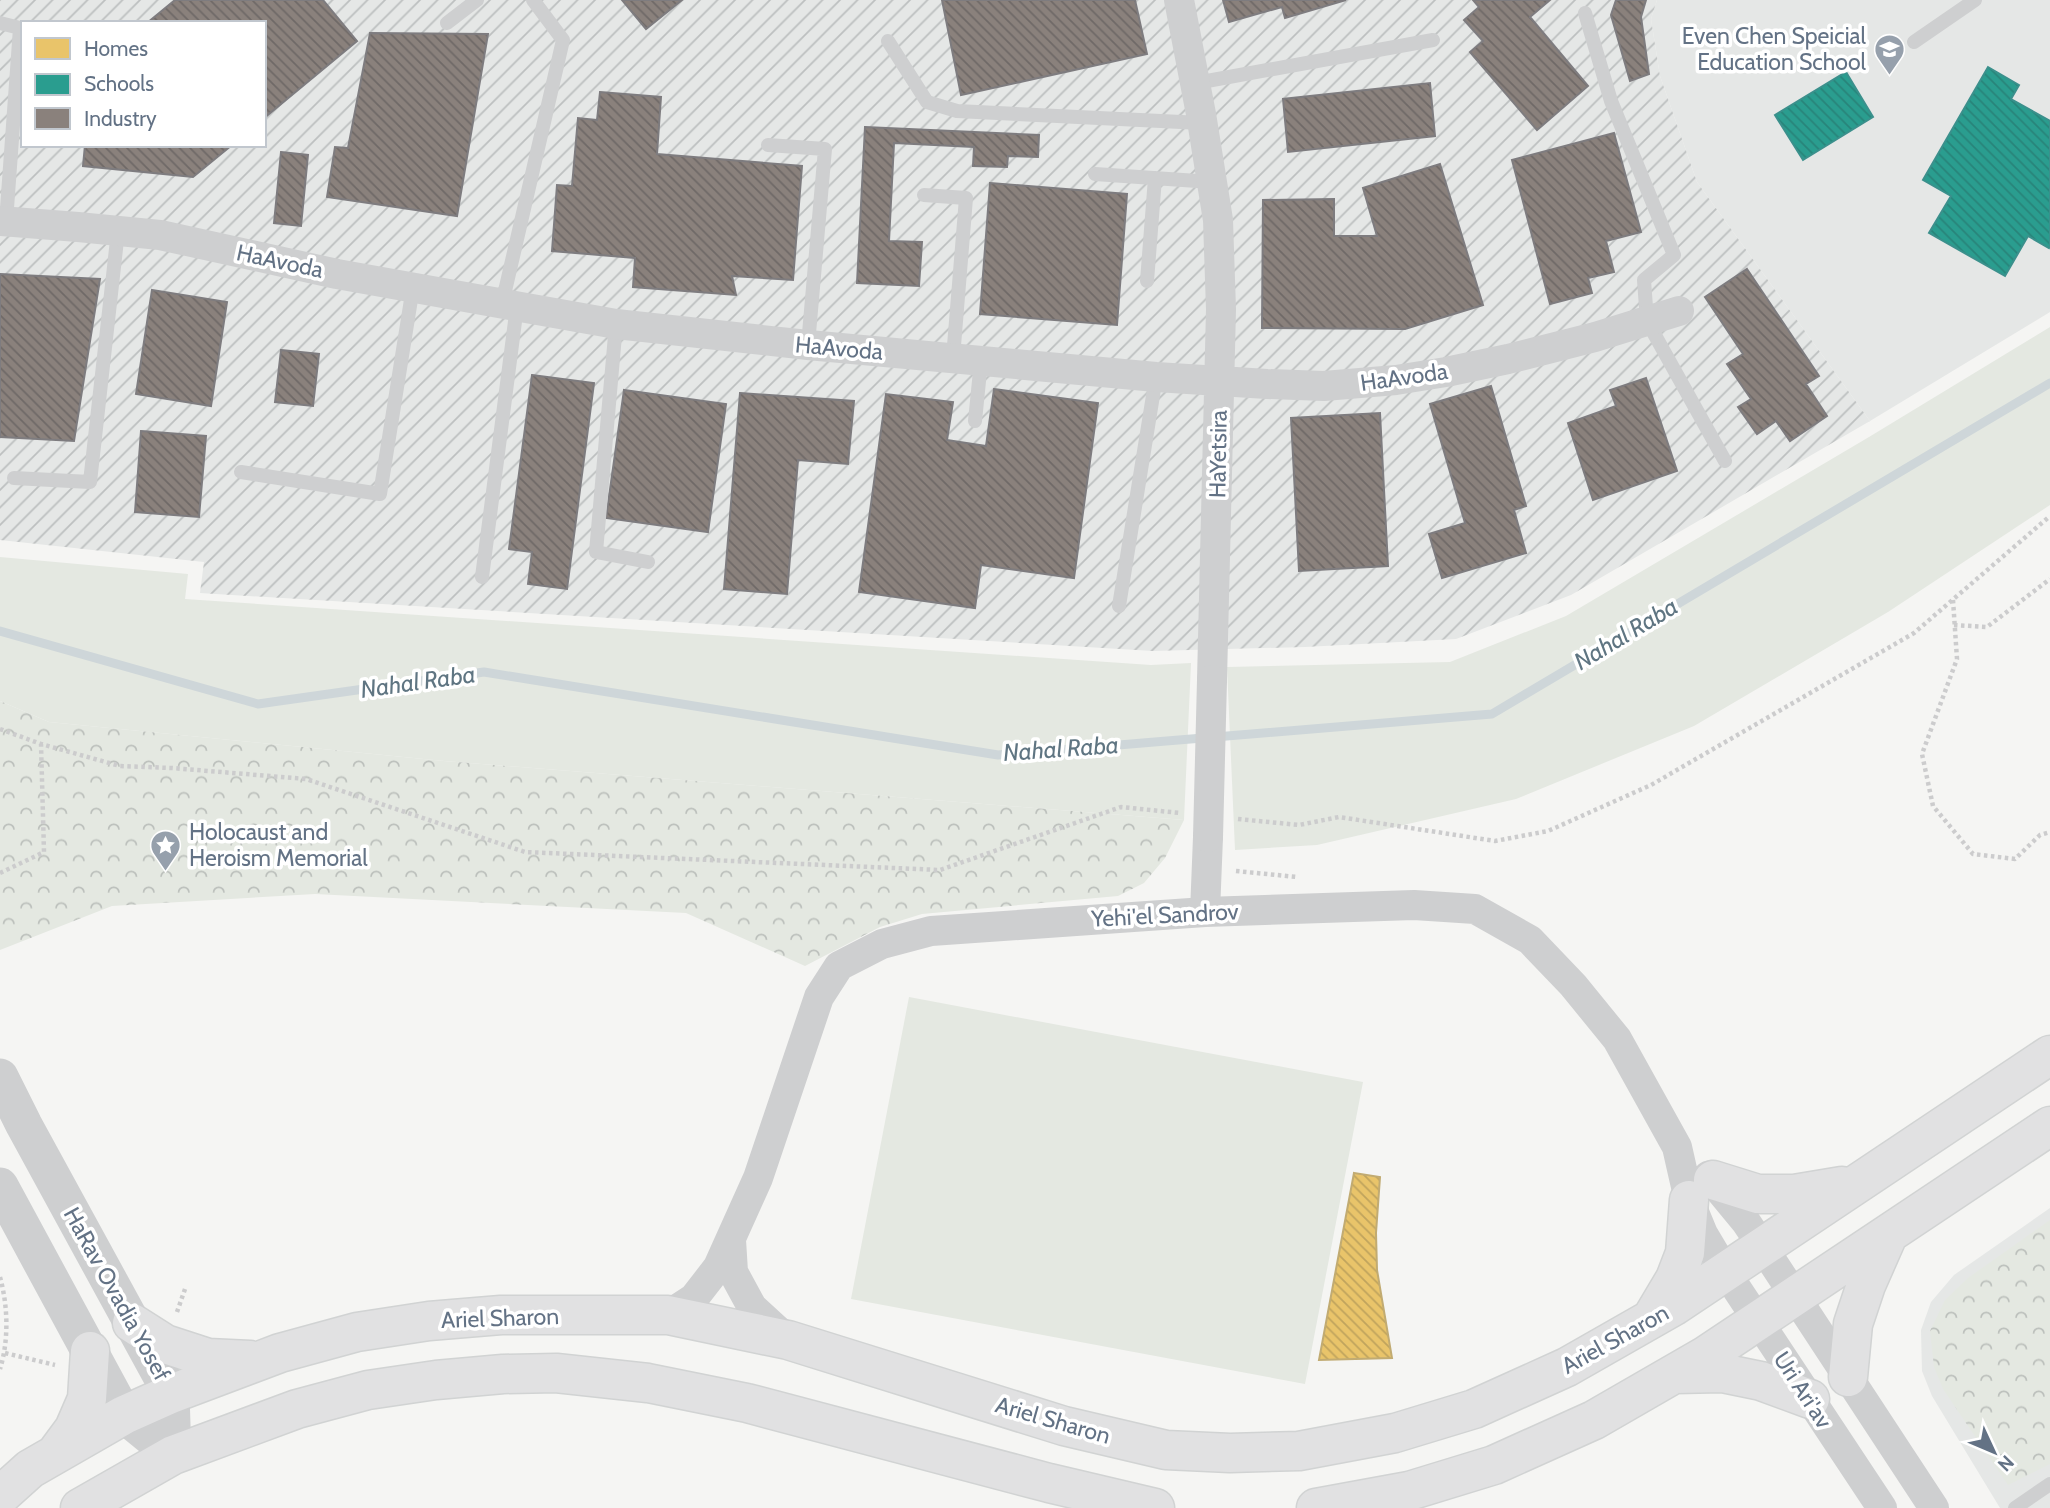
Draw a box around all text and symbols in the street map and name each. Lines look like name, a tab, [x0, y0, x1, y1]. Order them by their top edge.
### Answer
legend	[21, 21, 266, 147]
place label: Even Chen Speicial Education School	[1682, 22, 1867, 76]
school or university icon: Even Chen Speicial Education School	[1872, 32, 1906, 76]
text: Homes	[84, 36, 148, 61]
text: Schools	[84, 71, 154, 96]
text: Industry	[84, 106, 157, 131]
street label: HaAvoda	[234, 238, 326, 284]
street label: HaAvoda	[794, 330, 884, 366]
street label: HaAvoda	[1358, 357, 1450, 397]
street label: HaYetsira	[1203, 410, 1233, 498]
water label: Nahal Raba	[1569, 591, 1683, 676]
water label: Nahal Raba	[359, 659, 477, 704]
water label: Nahal Raba	[1002, 730, 1120, 767]
place label: Holocaust and Heroism Memorial	[189, 818, 368, 872]
place icon: Holocaust and Heroism Memorial	[149, 828, 183, 872]
street label: Yehi'el Sandrov	[1090, 897, 1240, 933]
street label: HaRav Ovadia Yosef	[58, 1202, 176, 1386]
street label: Ariel Sharon	[1557, 1298, 1673, 1380]
street label: Ariel Sharon	[441, 1302, 559, 1334]
street label: Uri Ari'av	[1768, 1346, 1839, 1434]
street label: Ariel Sharon	[992, 1390, 1114, 1450]
north arrow	[1959, 1417, 2029, 1487]
text: N	[1993, 1451, 2019, 1476]

